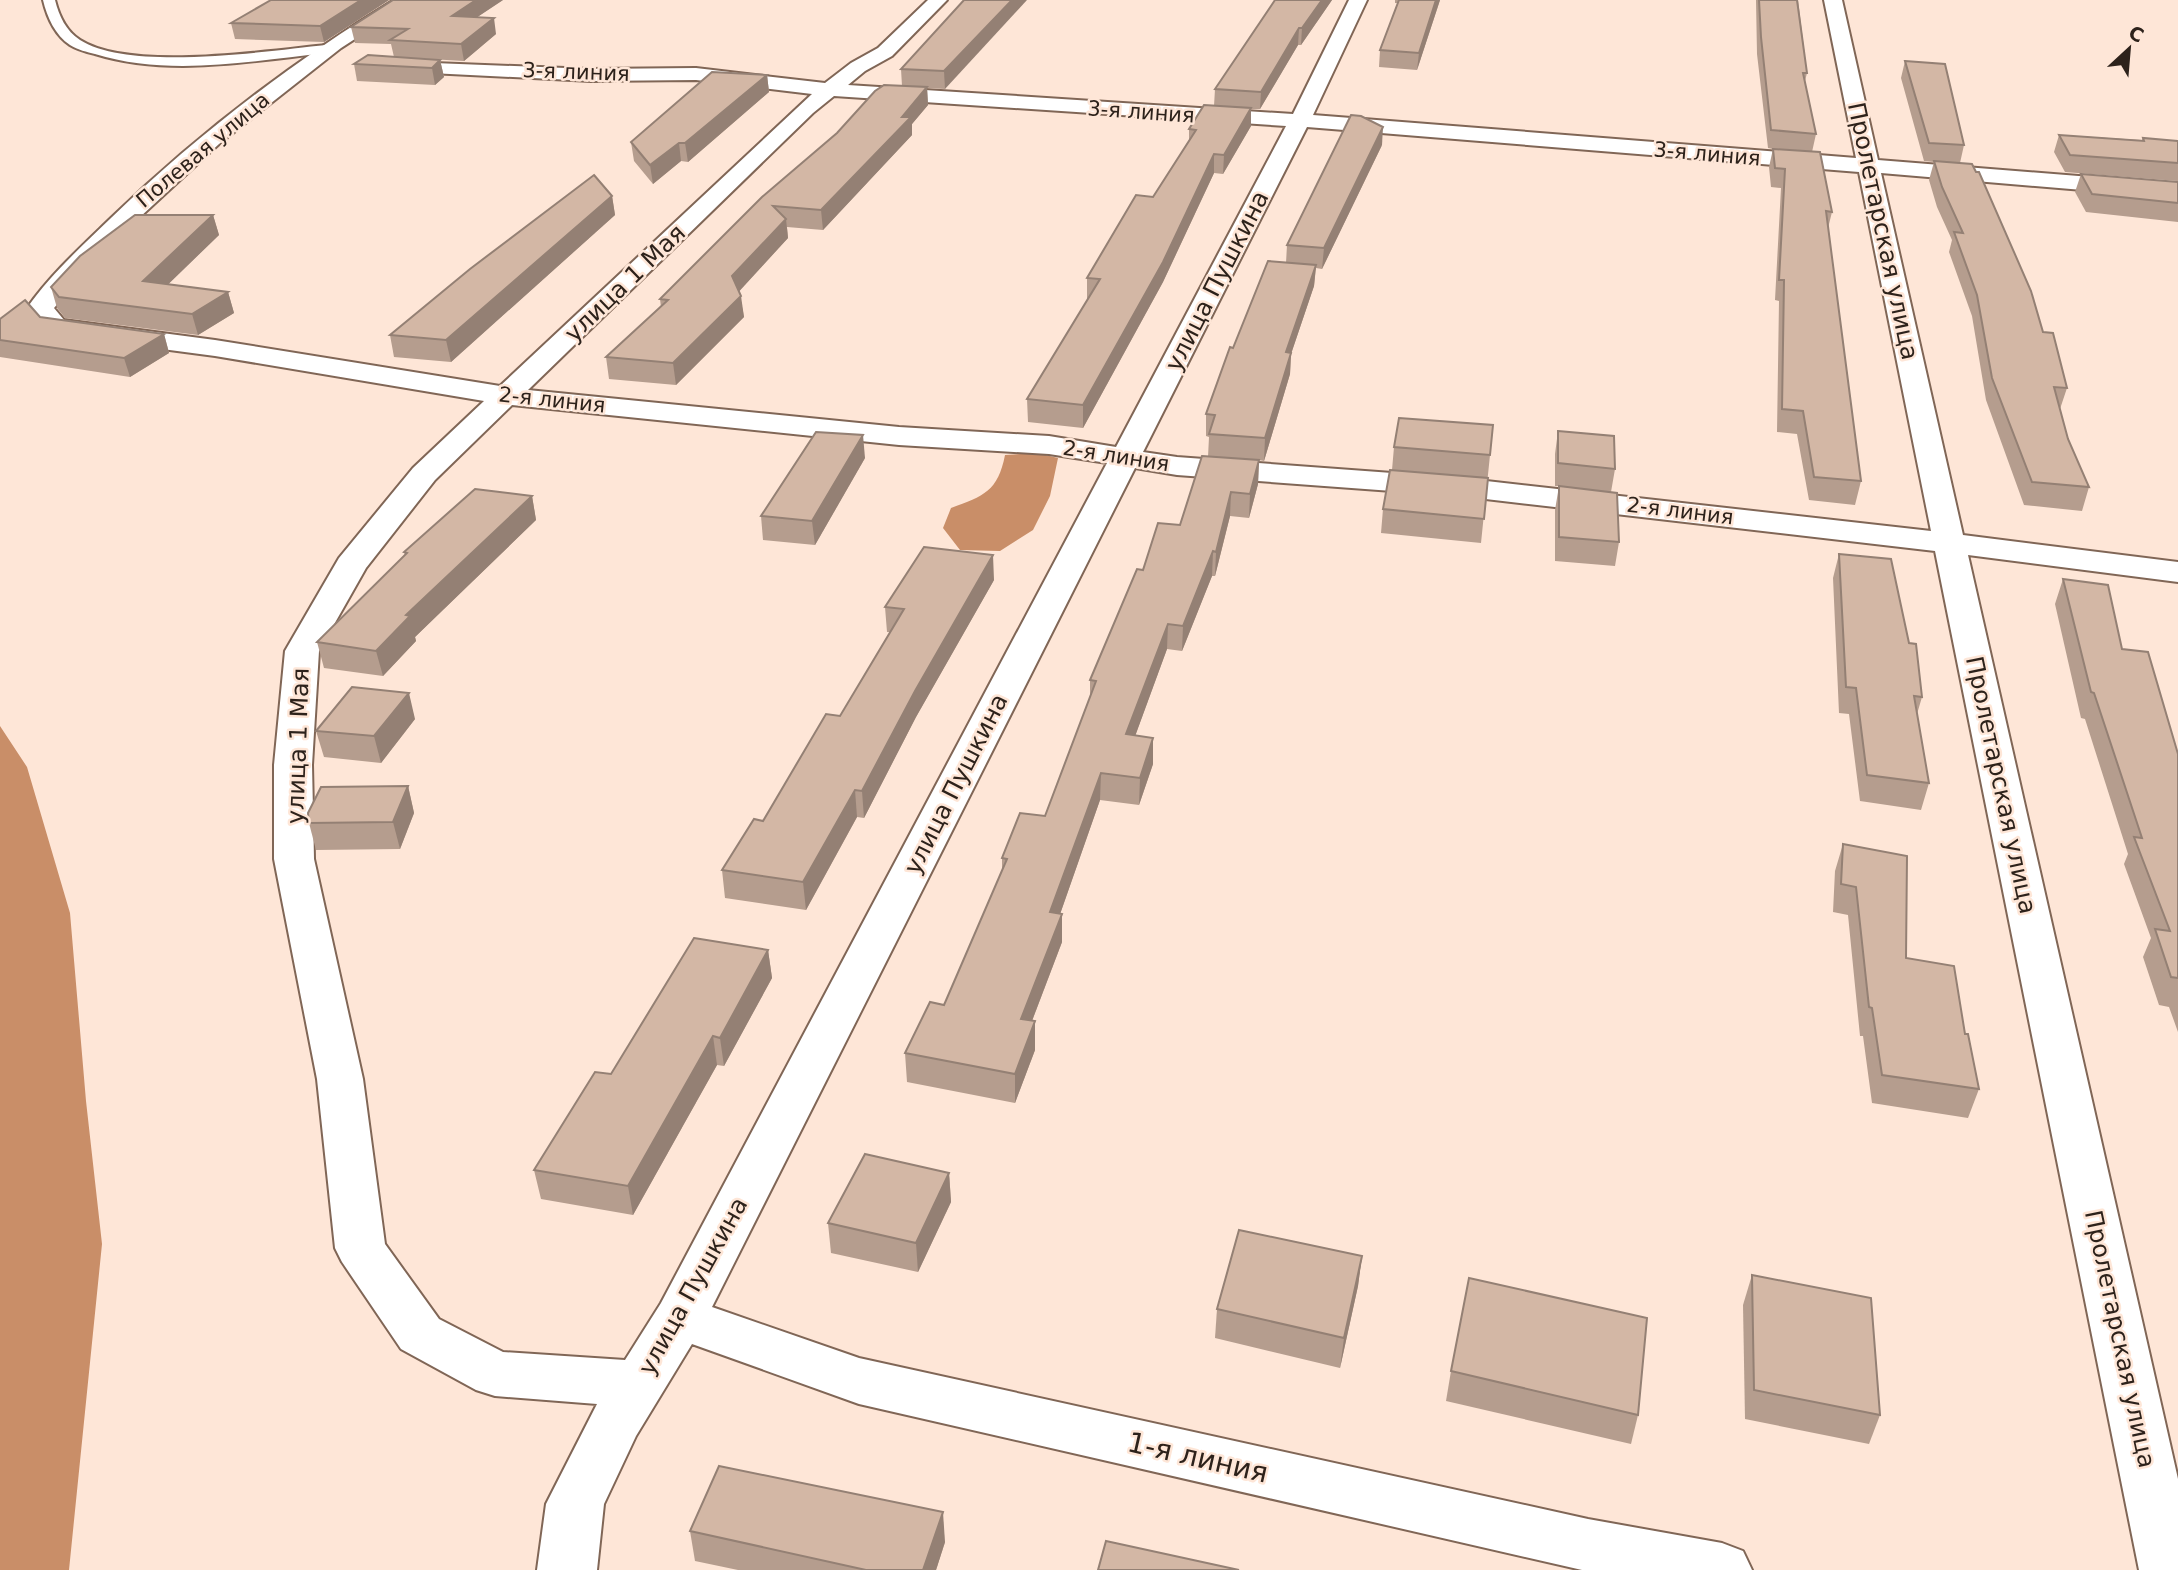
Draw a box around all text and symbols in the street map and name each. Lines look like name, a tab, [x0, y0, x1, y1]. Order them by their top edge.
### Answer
north arrow	[2094, 14, 2164, 84]
text: С	[2125, 21, 2148, 47]
street label: 3-я линия	[522, 58, 630, 86]
street label: Полевая улица	[132, 87, 274, 213]
street label: 3-я линия	[1087, 96, 1195, 128]
street label: Пролетарская улица	[1842, 100, 1924, 362]
street label: 3-я линия	[1652, 137, 1762, 171]
street label: улица Пушкина	[1159, 186, 1275, 376]
street label: улица 1 Мая	[559, 219, 691, 347]
street label: 2-я линия	[497, 382, 607, 418]
street label: 2-я линия	[1061, 436, 1171, 476]
street label: 2-я линия	[1625, 493, 1735, 529]
street label: Пролетарская улица	[1960, 654, 2042, 916]
street label: улица 1 Мая	[281, 667, 315, 825]
street label: улица Пушкина	[898, 689, 1014, 879]
street label: улица Пушкина	[633, 1192, 753, 1380]
street label: Пролетарская улица	[2079, 1208, 2161, 1470]
street label: 1-я линия	[1124, 1425, 1271, 1490]

